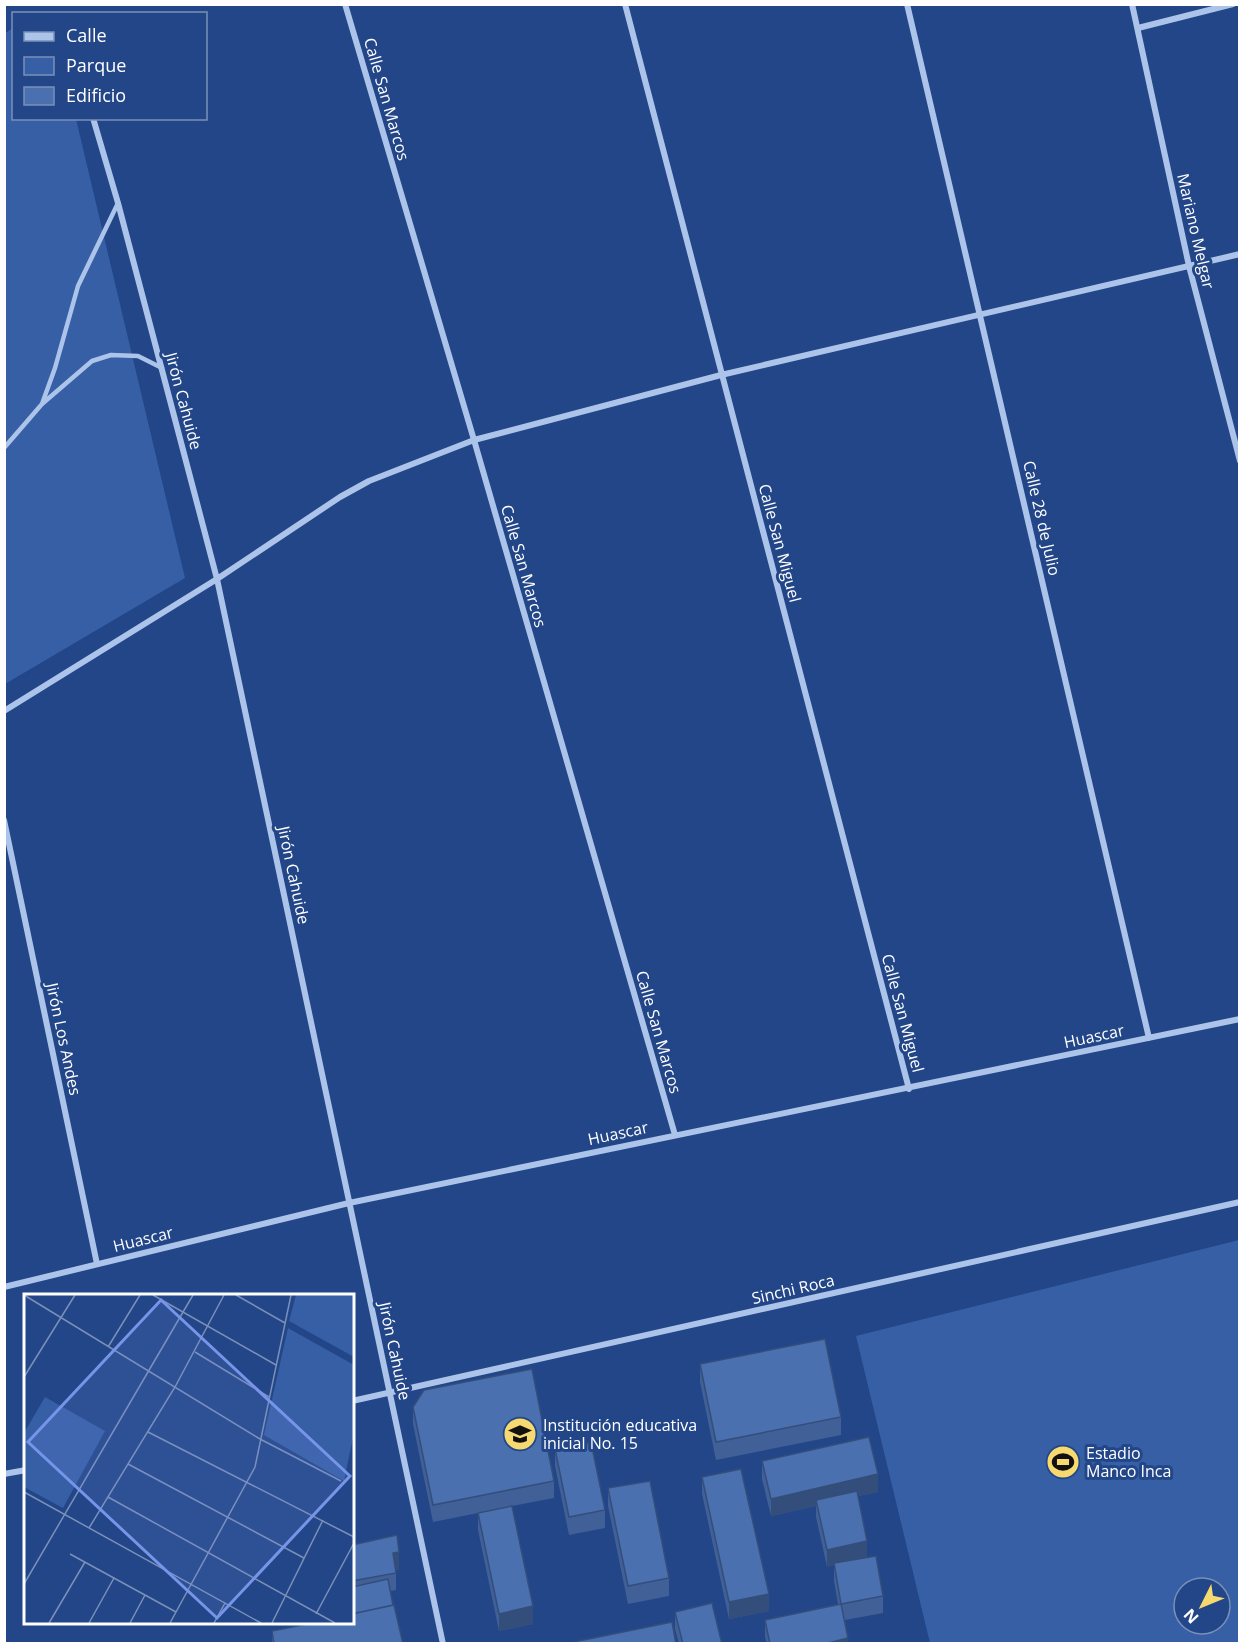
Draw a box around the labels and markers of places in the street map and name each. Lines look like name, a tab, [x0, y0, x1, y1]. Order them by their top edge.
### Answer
place label: Institución educativa inicial No. 15	[543, 1414, 697, 1454]
school or university icon: Institución educativa inicial No. 15	[502, 1416, 538, 1452]
place label: Estadio Manco Inca	[1086, 1442, 1171, 1482]
sports icon: Estadio Manco Inca	[1045, 1444, 1081, 1480]

